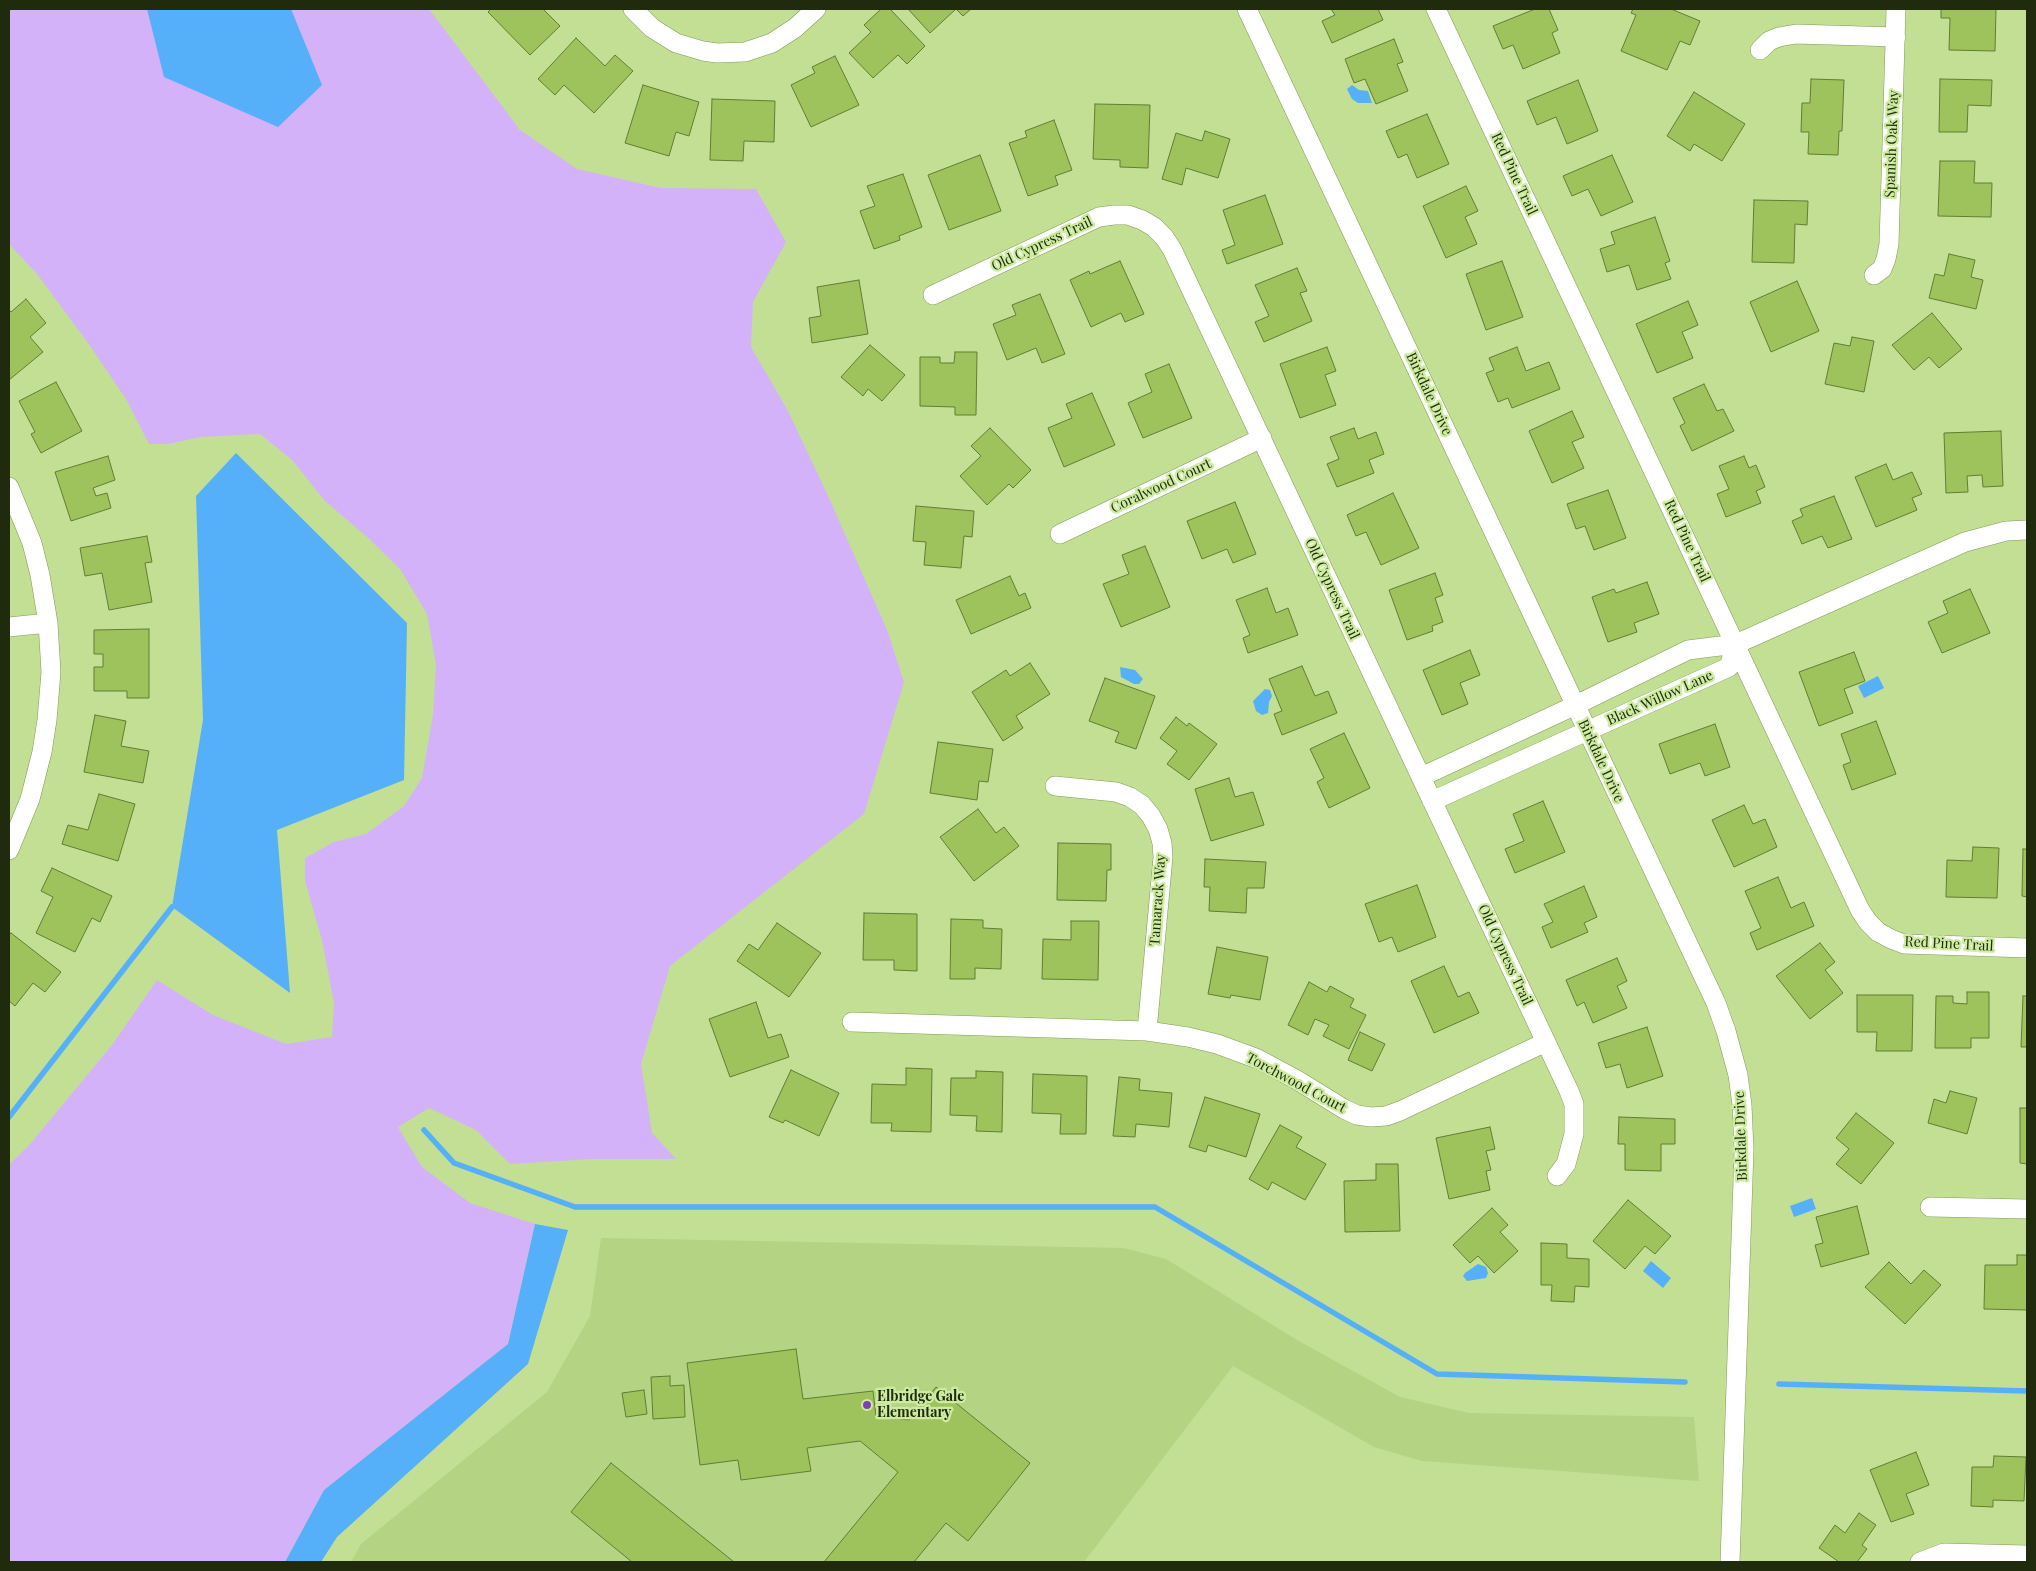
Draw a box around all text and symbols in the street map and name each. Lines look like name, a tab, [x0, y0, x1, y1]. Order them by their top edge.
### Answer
street label: Spanish Oak Way	[1882, 90, 1902, 198]
street label: Red Pine Trail	[1488, 130, 1540, 218]
street label: Old Cypress Trail	[989, 213, 1095, 275]
street label: Birkdale Drive	[1402, 350, 1456, 438]
street label: Coralwood Court	[1108, 455, 1214, 517]
street label: Red Pine Trail	[1661, 497, 1713, 585]
street label: Old Cypress Trail	[1301, 536, 1363, 642]
street label: Black Willow Lane	[1604, 667, 1716, 729]
street label: Birkdale Drive	[1574, 717, 1628, 805]
street label: Tamarack Way	[1146, 854, 1170, 946]
street label: Old Cypress Trail	[1474, 902, 1536, 1008]
street label: Red Pine Trail	[1904, 933, 1994, 955]
street label: Torchwood Court	[1243, 1050, 1349, 1116]
street label: Birkdale Drive	[1731, 1091, 1751, 1181]
place label: Elbridge Gale Elementary	[877, 1389, 964, 1421]
marker: Elbridge Gale Elementary	[861, 1399, 873, 1411]

